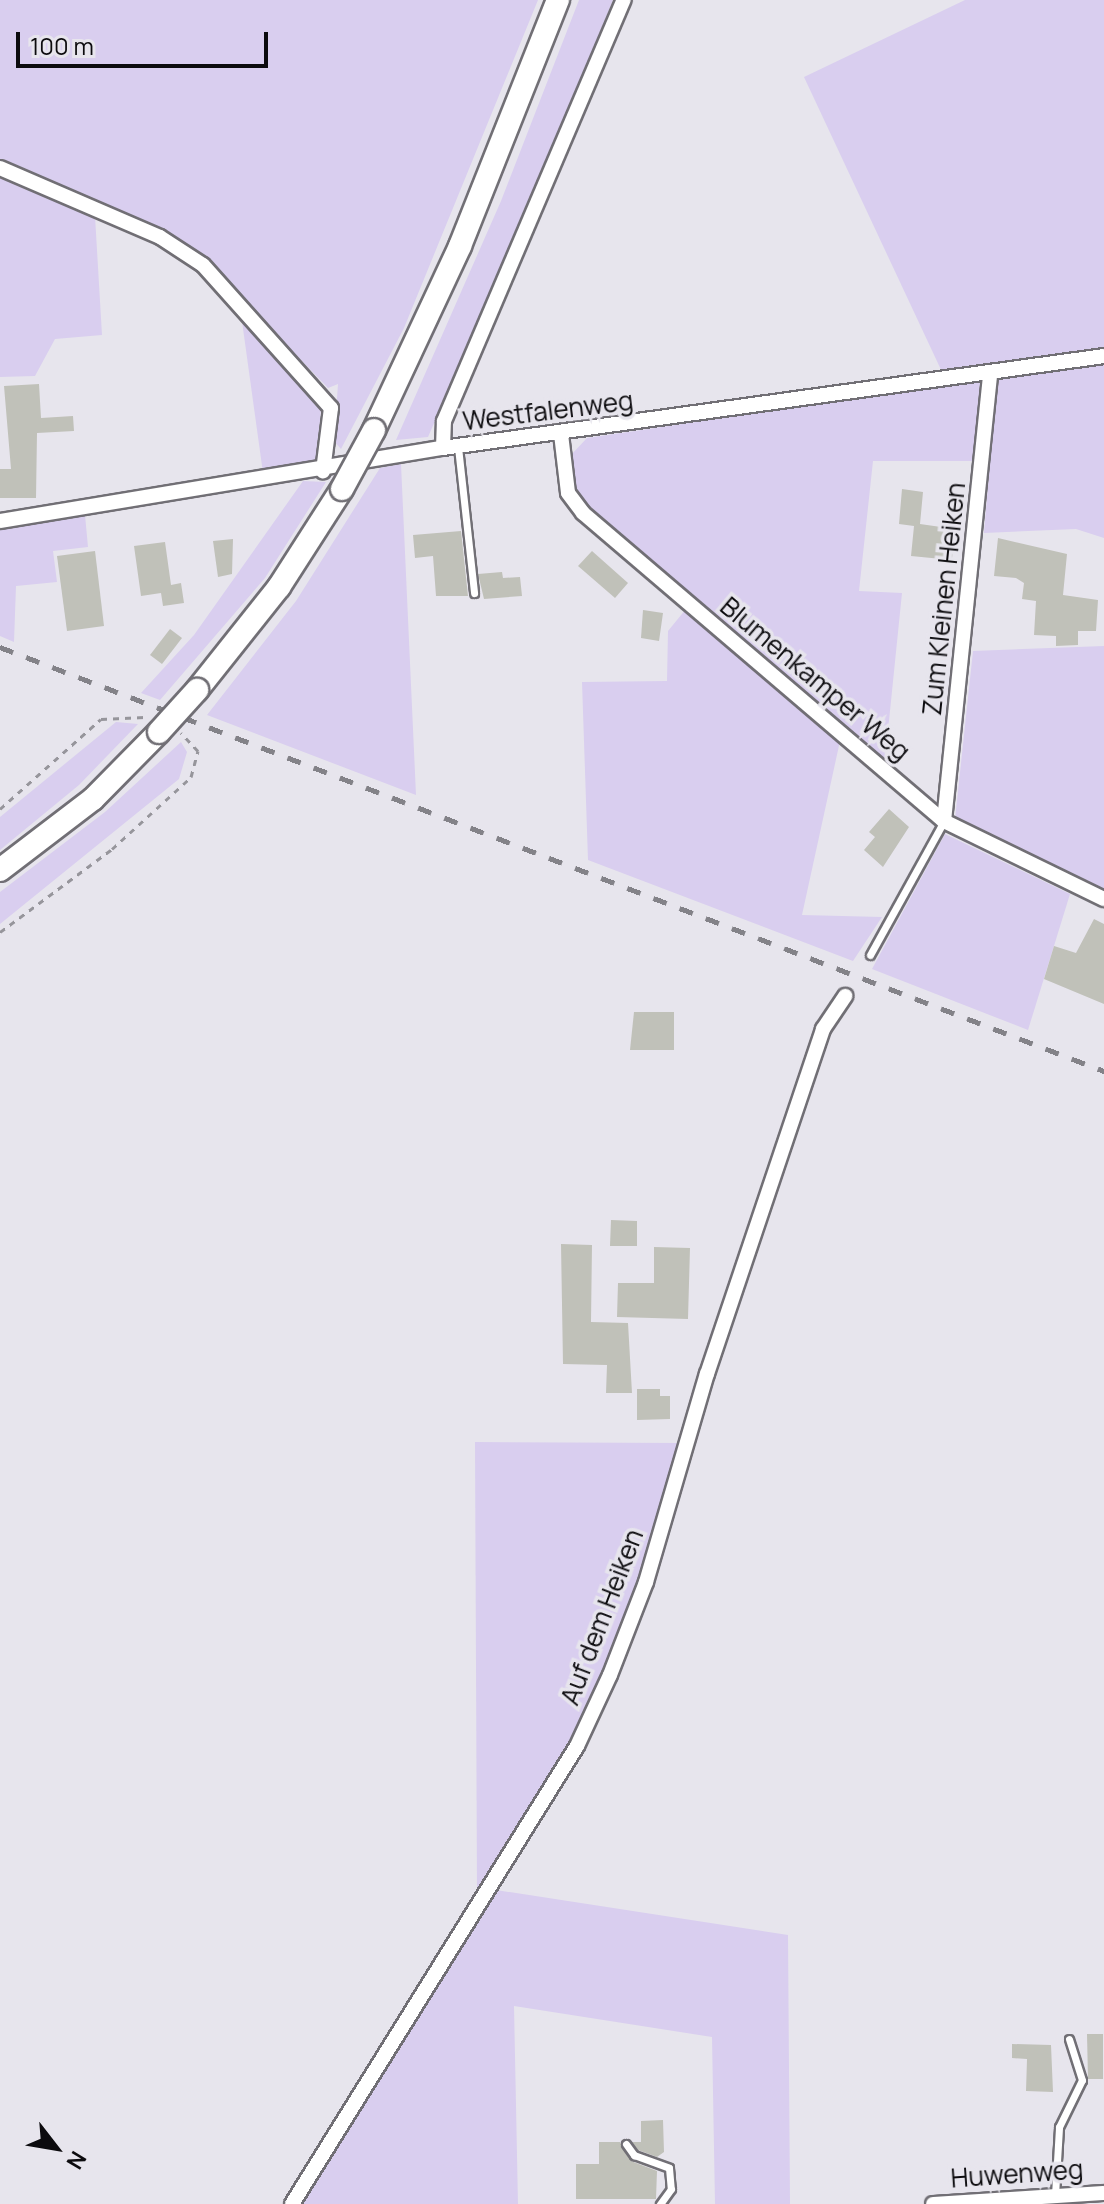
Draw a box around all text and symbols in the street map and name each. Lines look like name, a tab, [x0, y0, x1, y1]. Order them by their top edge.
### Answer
scale bar	[20, 16, 272, 66]
text: 100 m	[30, 29, 94, 62]
street label: Westfalenweg	[461, 385, 635, 437]
street label: Zum Kleinen Heiken	[916, 481, 972, 717]
street label: Blumenkamper Weg	[714, 591, 916, 767]
street label: Auf dem Heiken	[554, 1525, 650, 1709]
north arrow	[16, 2108, 96, 2188]
text: N	[60, 2146, 94, 2175]
street label: Huwenweg	[950, 2154, 1084, 2194]

